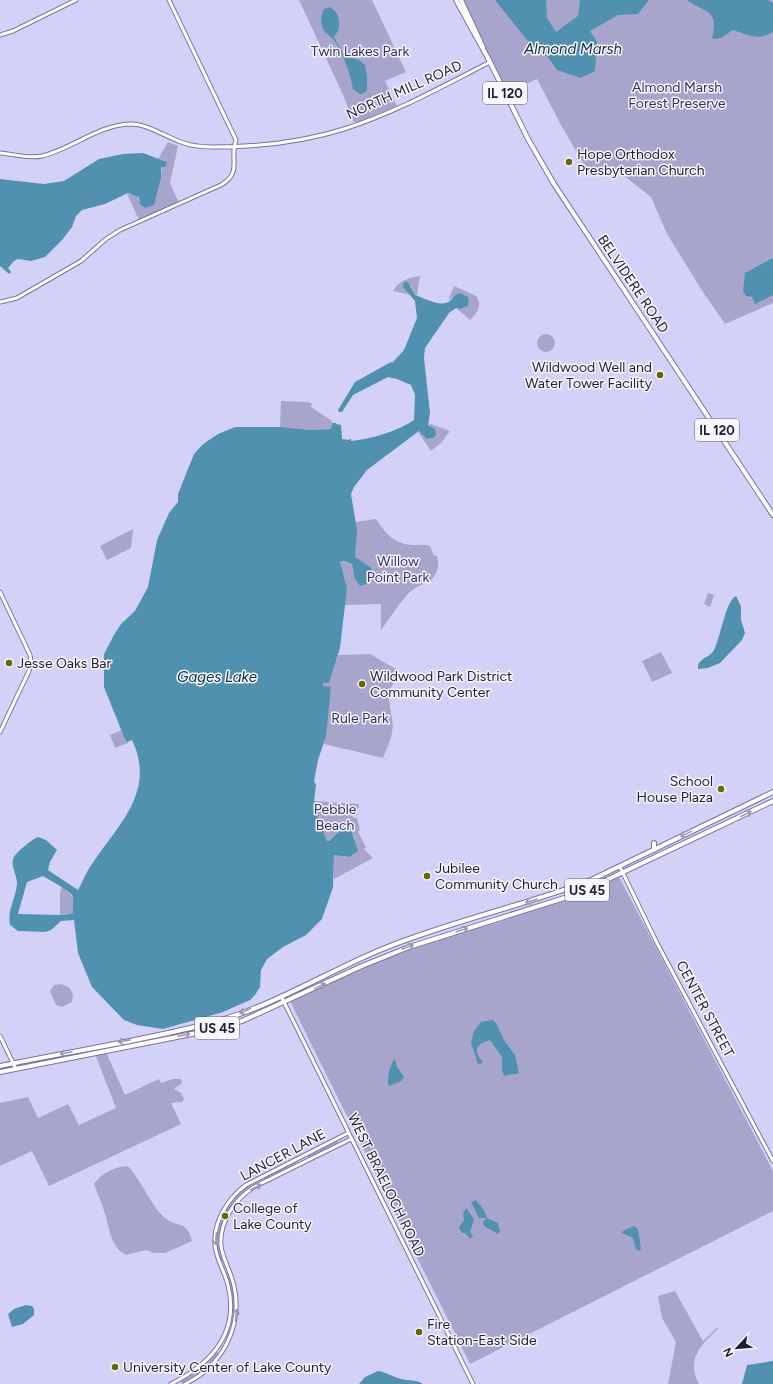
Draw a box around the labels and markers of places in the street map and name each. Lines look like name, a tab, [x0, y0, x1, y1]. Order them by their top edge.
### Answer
place label: Hope Orthodox Presbyterian Church	[577, 146, 705, 179]
marker: Hope Orthodox Presbyterian Church	[564, 157, 574, 167]
place label: Wildwood Well and Water Tower Facility	[525, 359, 653, 392]
marker: Wildwood Well and Water Tower Facility	[655, 370, 665, 380]
place label: Jesse Oaks Bar	[17, 655, 111, 672]
marker: Jesse Oaks Bar	[4, 658, 14, 668]
place label: Wildwood Park District Community Center	[370, 668, 512, 701]
marker: Wildwood Park District Community Center	[357, 679, 367, 689]
place label: School House Plaza	[637, 773, 713, 806]
marker: School House Plaza	[716, 784, 726, 794]
place label: Jubilee Community Church	[435, 860, 558, 893]
marker: Jubilee Community Church	[422, 871, 432, 881]
place label: College of Lake County	[233, 1200, 312, 1233]
marker: College of Lake County	[220, 1211, 230, 1221]
place label: Fire Station-East Side	[427, 1316, 537, 1349]
marker: Fire Station-East Side	[414, 1327, 424, 1337]
place label: University Center of Lake County	[123, 1359, 332, 1376]
marker: University Center of Lake County	[110, 1362, 120, 1372]

